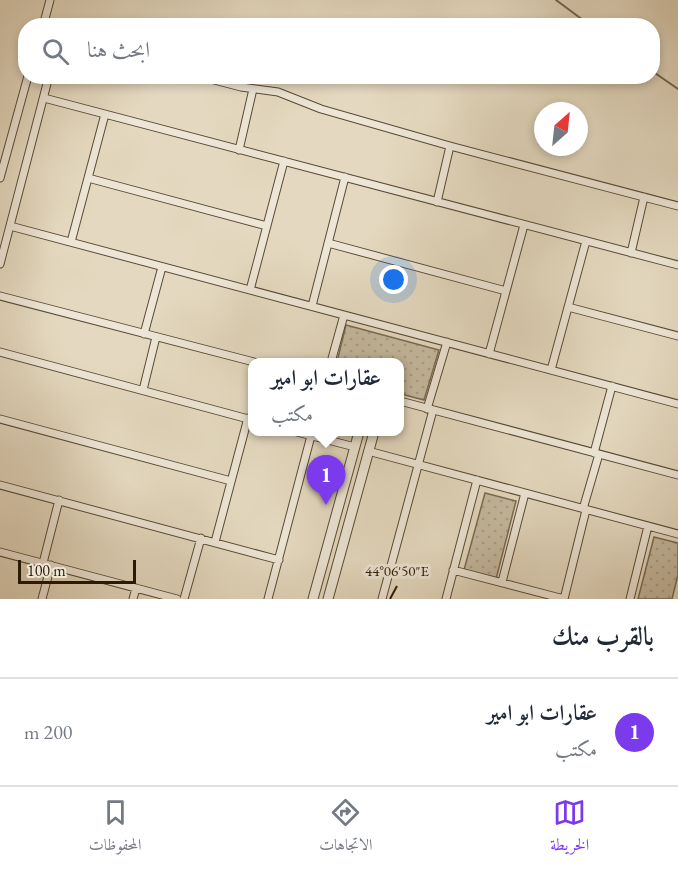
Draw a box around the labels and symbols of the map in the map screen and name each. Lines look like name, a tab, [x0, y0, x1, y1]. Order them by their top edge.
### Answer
north arrow	[534, 102, 588, 156]
your location	[379, 265, 408, 294]
pin: 1	[306, 456, 346, 505]
scale bar	[18, 557, 136, 584]
text: 44°06'50"E	[365, 561, 430, 580]

